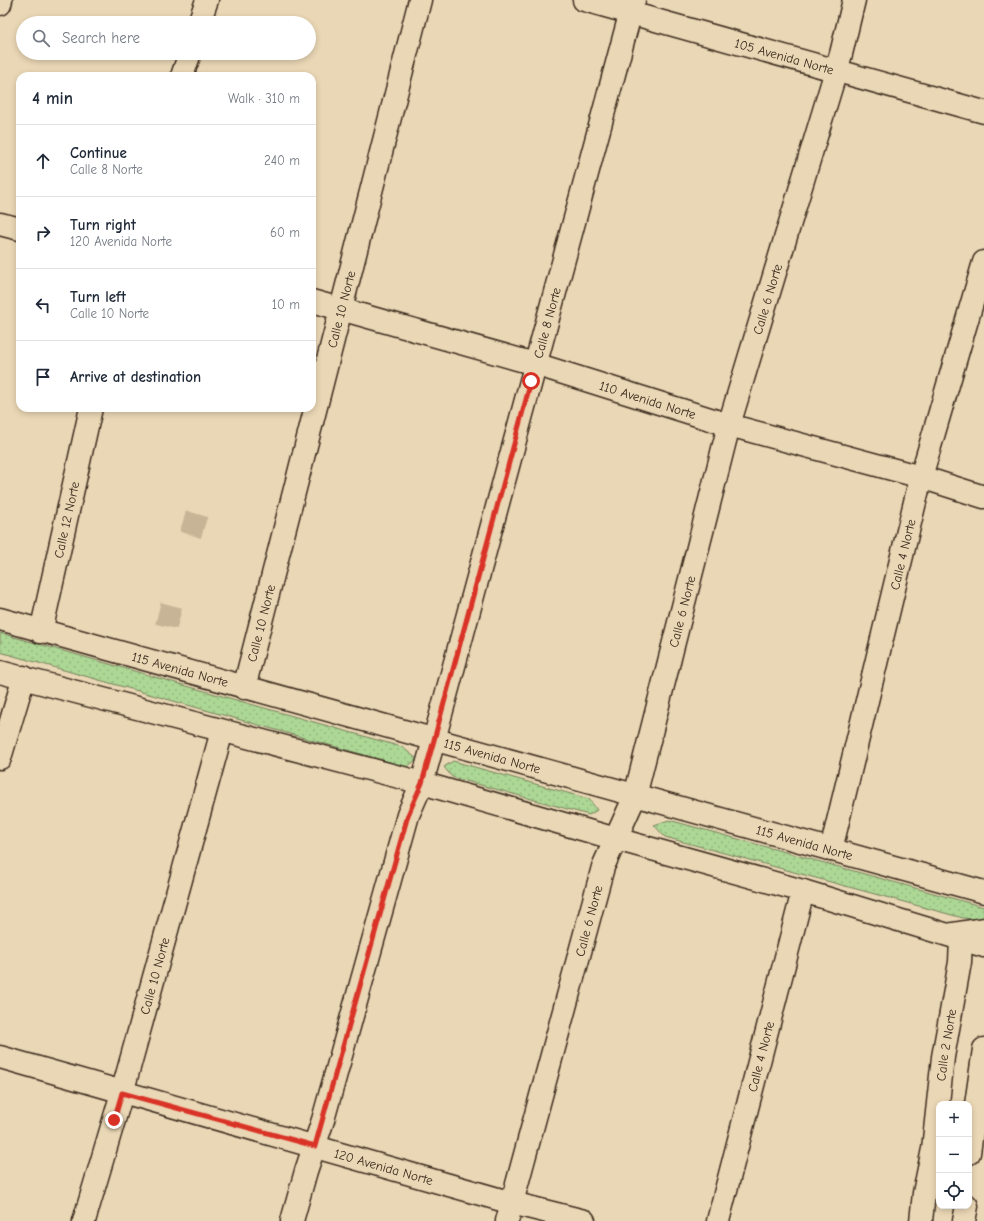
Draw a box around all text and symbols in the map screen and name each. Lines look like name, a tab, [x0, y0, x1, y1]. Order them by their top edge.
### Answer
search box	[16, 16, 316, 60]
icon: search	[30, 27, 52, 49]
text: Search here	[62, 29, 140, 47]
street label: 105 Avenida Norte	[733, 36, 836, 78]
text: 4 min	[32, 89, 73, 108]
text: Walk · 310 m	[228, 91, 300, 106]
text: Continue	[70, 144, 127, 162]
icon: ahead	[32, 150, 54, 172]
text: 240 m	[264, 153, 300, 168]
text: Calle 8 Norte	[70, 162, 143, 177]
text: Turn right	[70, 216, 136, 234]
icon: right	[32, 222, 54, 244]
text: 60 m	[270, 225, 300, 240]
text: 120 Avenida Norte	[70, 234, 172, 249]
street label: Calle 6 Norte	[750, 261, 785, 336]
street label: Calle 10 Norte	[324, 269, 359, 350]
street label: Calle 8 Norte	[530, 285, 564, 360]
text: Turn left	[70, 288, 126, 306]
icon: left	[32, 294, 54, 316]
text: 10 m	[272, 297, 300, 312]
text: Calle 10 Norte	[70, 306, 149, 321]
icon: arrive	[32, 366, 54, 388]
text: Arrive at destination	[70, 368, 201, 386]
route start	[522, 372, 540, 390]
street label: 110 Avenida Norte	[598, 378, 698, 422]
street label: Calle 12 Norte	[51, 480, 82, 560]
street label: Calle 4 Norte	[887, 517, 919, 592]
street label: Calle 6 Norte	[666, 574, 699, 649]
street label: Calle 10 Norte	[244, 583, 278, 663]
street label: 115 Avenida Norte	[130, 649, 231, 690]
street label: 115 Avenida Norte	[442, 736, 543, 777]
street label: 115 Avenida Norte	[754, 822, 855, 863]
street label: Calle 6 Norte	[572, 883, 606, 958]
street label: Calle 10 Norte	[137, 935, 173, 1016]
street label: Calle 2 Norte	[933, 1007, 960, 1082]
street label: Calle 4 Norte	[745, 1019, 777, 1093]
map controls	[936, 1101, 972, 1209]
button: +	[936, 1101, 972, 1137]
route end	[105, 1111, 123, 1129]
button: −	[936, 1137, 972, 1173]
street label: 120 Avenida Norte	[332, 1146, 435, 1188]
button: locate	[936, 1173, 972, 1209]

